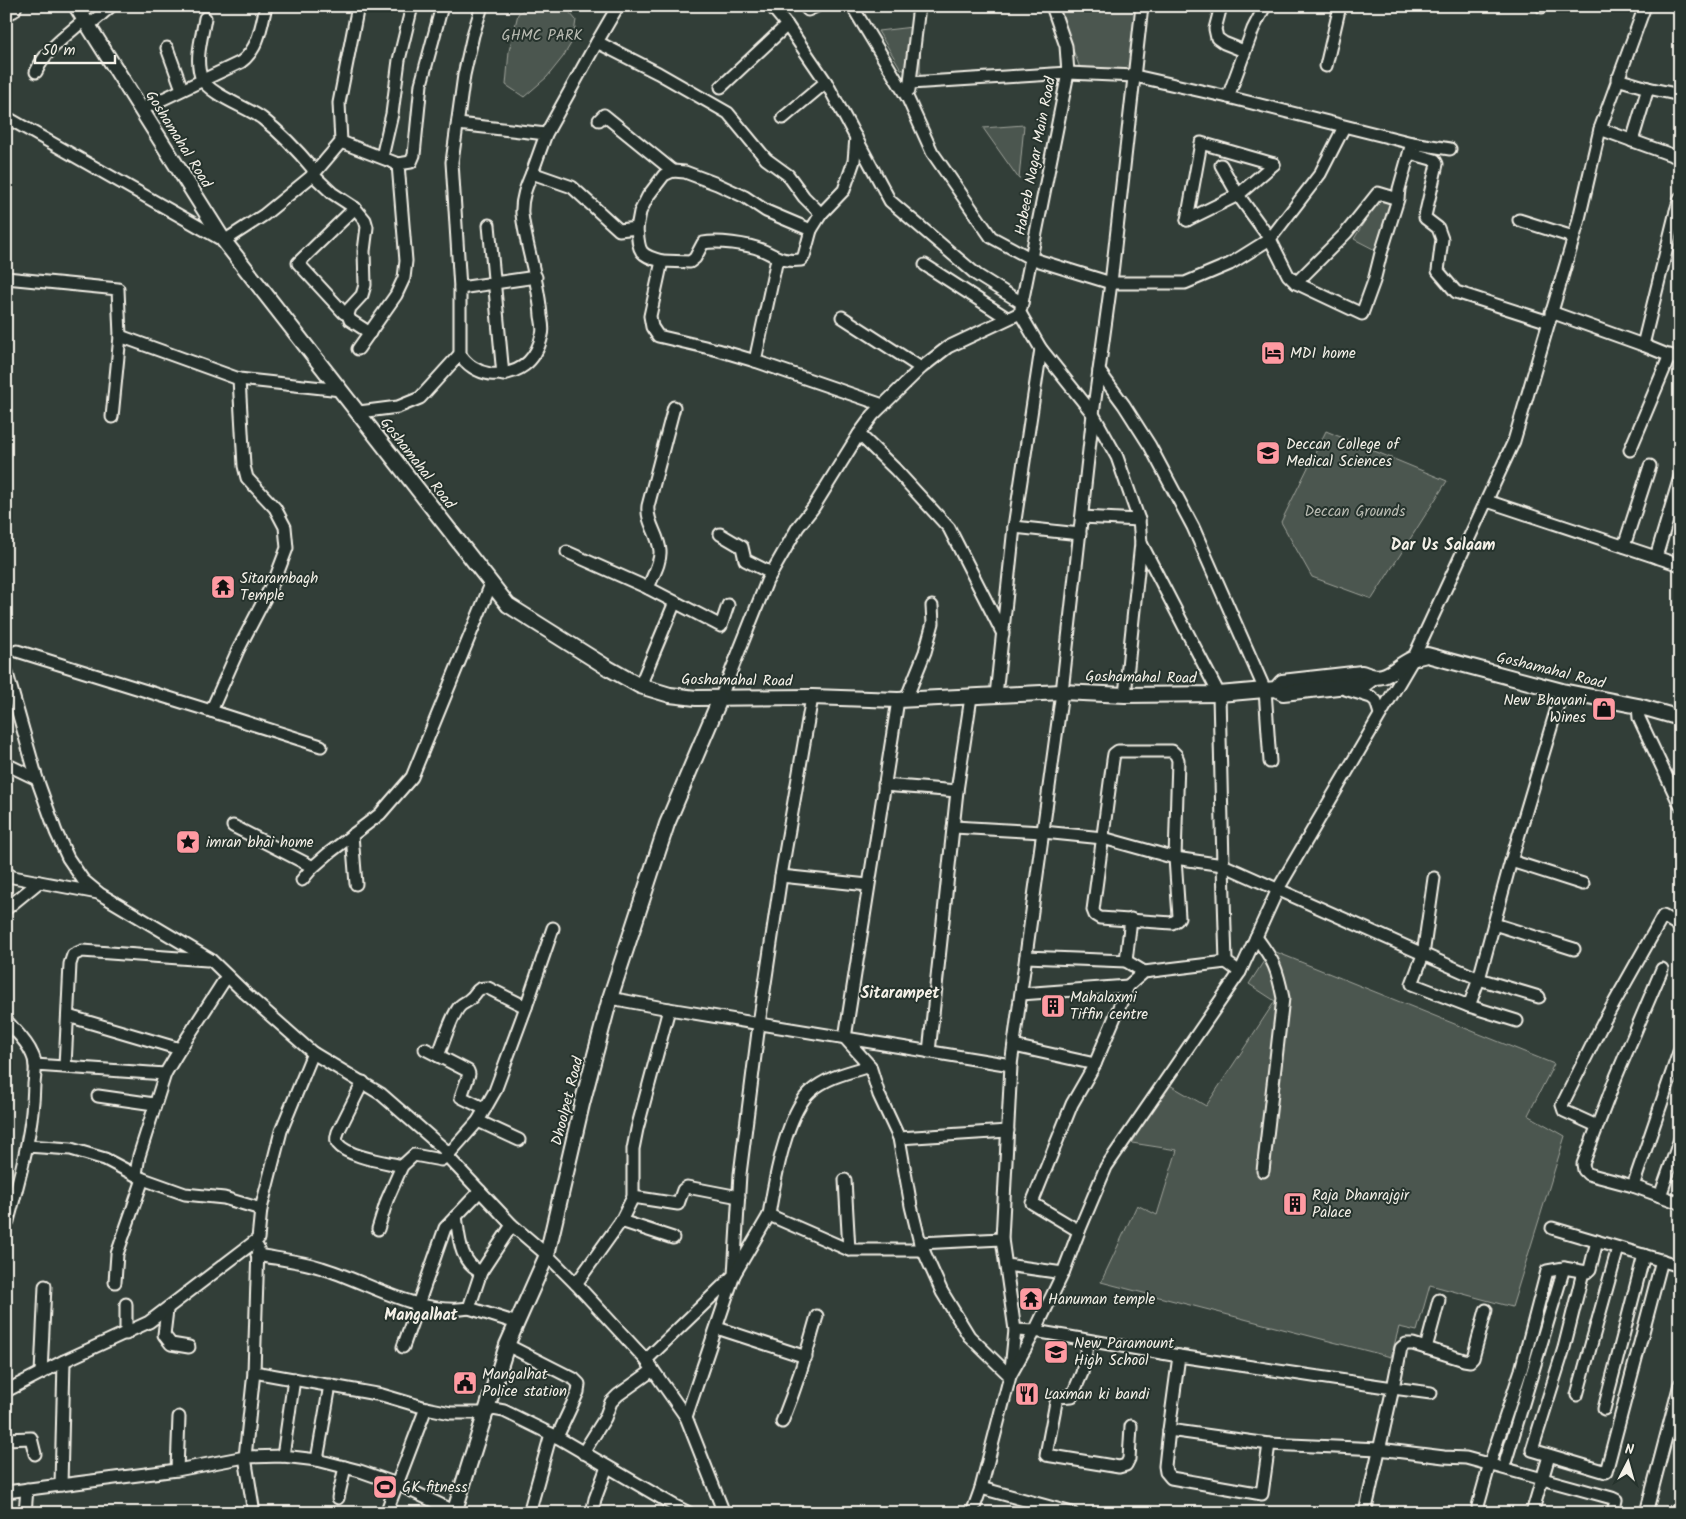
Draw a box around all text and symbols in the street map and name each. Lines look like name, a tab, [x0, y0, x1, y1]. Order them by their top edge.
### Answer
park label: GHMC PARK	[502, 24, 583, 48]
scale bar	[35, 32, 115, 64]
text: 50 m	[42, 39, 76, 63]
street label: Habeeb Nagar Main Road	[1009, 74, 1063, 238]
street label: Goshamahal Road	[138, 86, 218, 193]
hotel icon: MDI home	[1260, 340, 1286, 366]
place label: MDI home	[1290, 342, 1356, 366]
street label: Goshamahal Road	[374, 412, 461, 515]
place label: Deccan College of Medical Sciences	[1286, 433, 1400, 474]
school or university icon: Deccan College of Medical Sciences	[1255, 440, 1281, 466]
park label: Deccan Grounds	[1305, 500, 1406, 524]
district label: Dar Us Salaam	[1391, 533, 1495, 558]
place label: Sitarambagh Temple	[240, 567, 318, 608]
temple icon: Sitarambagh Temple	[210, 574, 236, 600]
street label: Goshamahal Road	[1494, 646, 1608, 696]
street label: Goshamahal Road	[1085, 665, 1197, 691]
street label: Goshamahal Road	[681, 668, 793, 694]
place label: New Bhavani Wines	[1503, 689, 1587, 730]
shop icon: New Bhavani Wines	[1591, 696, 1617, 722]
place icon: imran bhai home	[175, 829, 201, 855]
place label: imran bhai home	[206, 831, 314, 855]
district label: Sitarampet	[860, 981, 940, 1006]
place label: Mahalaxmi Tiffin centre	[1070, 986, 1148, 1027]
building icon: Mahalaxmi Tiffin centre	[1040, 993, 1066, 1019]
street label: Dhoolpet Road	[545, 1054, 591, 1148]
place label: Raja Dhanrajgir Palace	[1312, 1184, 1410, 1225]
building icon: Raja Dhanrajgir Palace	[1282, 1191, 1308, 1217]
temple icon: Hanuman temple	[1018, 1286, 1044, 1312]
place label: Hanuman temple	[1048, 1288, 1156, 1312]
district label: Mangalhat	[384, 1303, 459, 1328]
place label: New Paramount High School	[1074, 1332, 1174, 1373]
school or university icon: New Paramount High School	[1043, 1339, 1069, 1365]
place label: Mangalhat Police station	[482, 1363, 567, 1404]
public building icon: Mangalhat Police station	[452, 1370, 478, 1396]
restaurant icon: Laxman ki bandi	[1014, 1381, 1040, 1407]
place label: Laxman ki bandi	[1044, 1383, 1151, 1407]
north arrow	[1604, 1436, 1654, 1486]
text: N	[1624, 1439, 1635, 1461]
sports icon: GK fitness	[372, 1474, 398, 1500]
place label: GK fitness	[402, 1476, 468, 1500]

